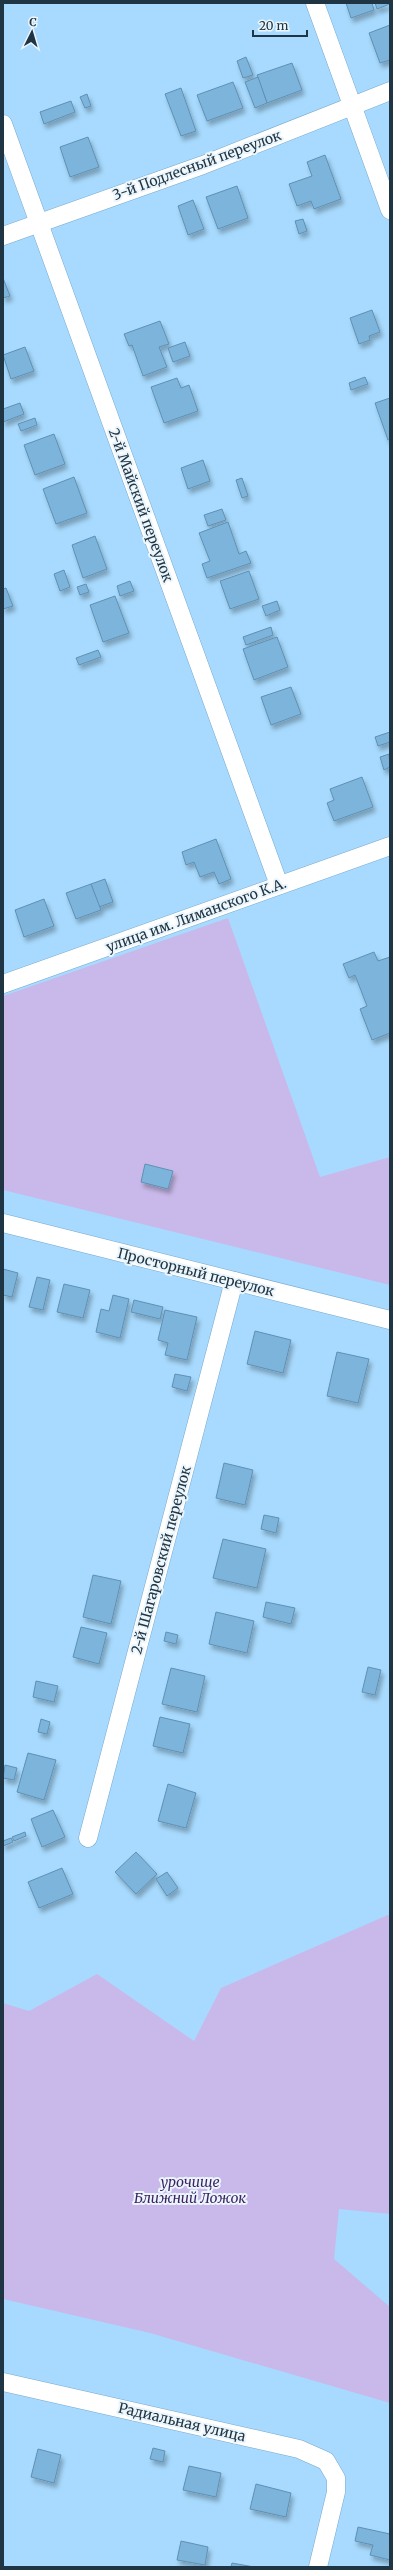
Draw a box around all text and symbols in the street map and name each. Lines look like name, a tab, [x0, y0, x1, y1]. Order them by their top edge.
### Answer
north arrow	[12, 12, 52, 52]
scale bar	[253, 12, 307, 38]
text: С	[29, 15, 37, 29]
text: 20 m	[259, 18, 288, 33]
street label: 3-й Подлесный переулок	[110, 126, 284, 204]
street label: 2-й Майский переулок	[105, 426, 177, 584]
street label: улица им. Лиманского К.А.	[103, 874, 289, 956]
street label: Просторный переулок	[116, 1244, 276, 1300]
street label: 2-й Шагаровский переулок	[127, 1464, 195, 1656]
park label: урочище Ближний Ложок	[134, 2173, 246, 2207]
street label: Радиальная улица	[117, 2399, 248, 2446]

